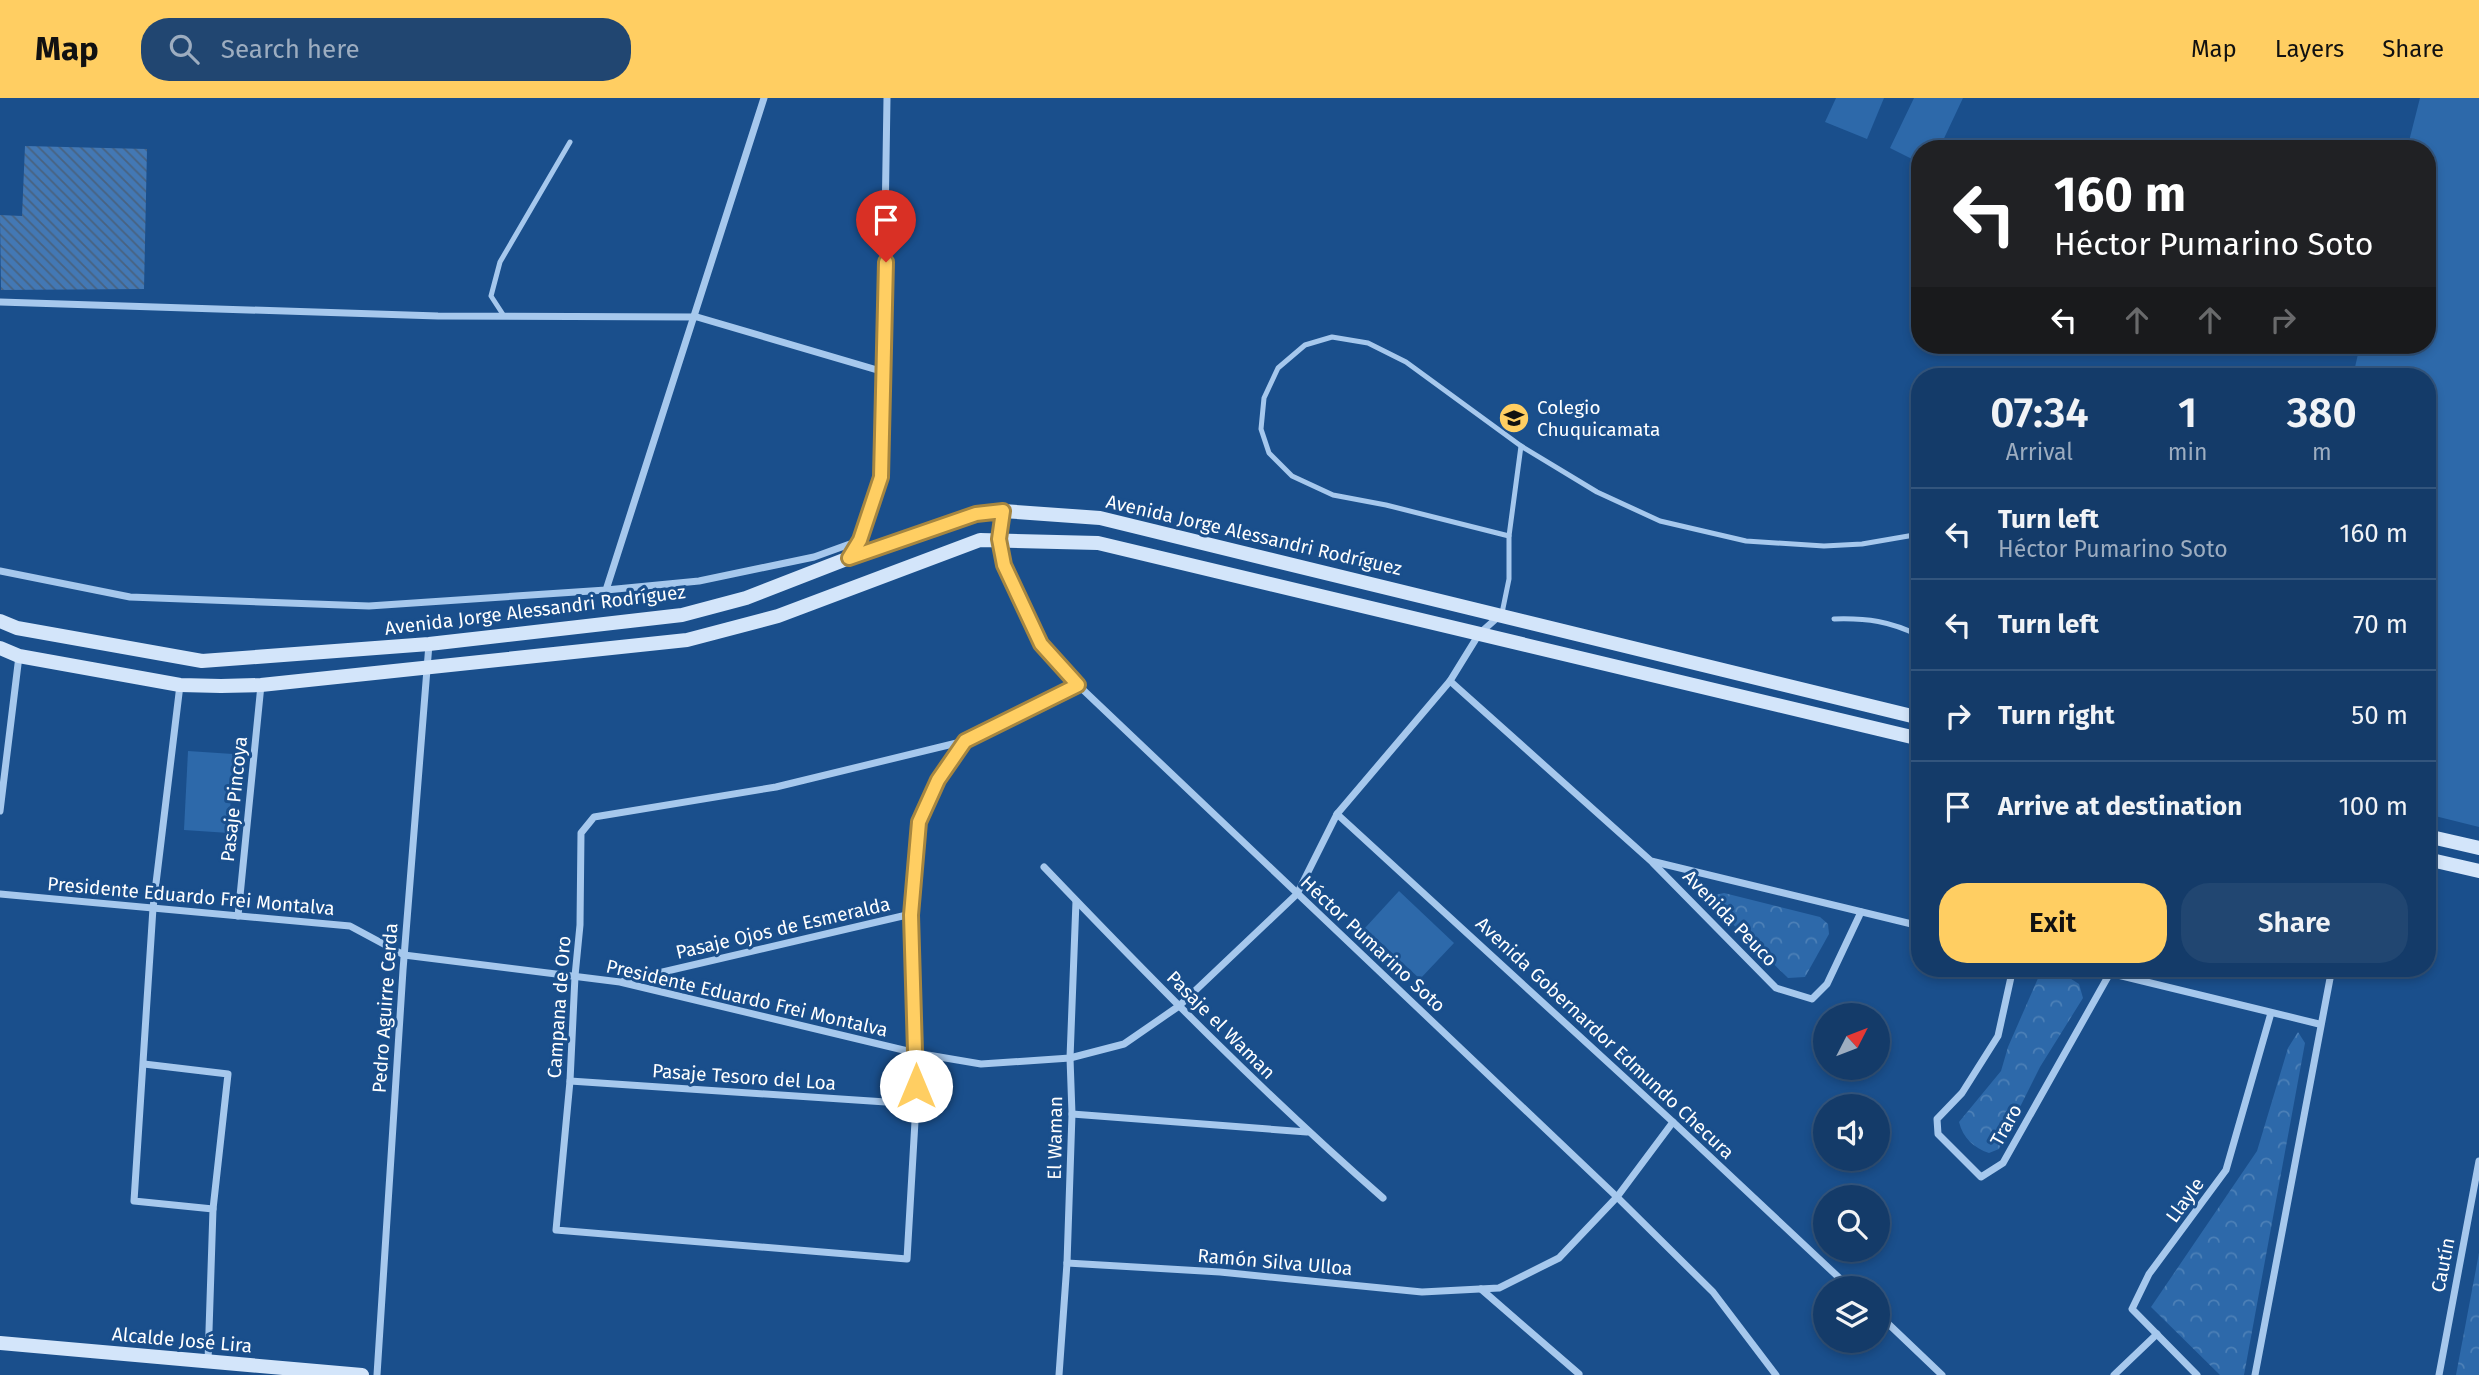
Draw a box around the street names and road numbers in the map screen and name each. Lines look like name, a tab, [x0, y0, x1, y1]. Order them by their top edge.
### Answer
street label: Avenida Jorge Alessandri Rodríguez	[1104, 490, 1404, 580]
street label: Avenida Jorge Alessandri Rodríguez	[383, 580, 687, 640]
street label: Pasaje Pincoya	[216, 735, 252, 863]
street label: Avenida Peuco	[1678, 865, 1782, 971]
street label: Héctor Pumarino Soto	[1296, 871, 1450, 1017]
street label: Presidente Eduardo Frei Montalva	[46, 872, 336, 920]
street label: Pasaje Ojos de Esmeralda	[673, 892, 893, 964]
street label: Avenida Gobernardor Edmundo Checura	[1471, 912, 1739, 1164]
street label: Pedro Aguirre Cerda	[368, 922, 402, 1094]
street label: Campana de Oro	[543, 935, 575, 1079]
street label: Presidente Eduardo Frei Montalva	[604, 954, 890, 1042]
street label: Pasaje el Waman	[1162, 966, 1280, 1084]
street label: Pasaje Tesoro del Loa	[651, 1059, 837, 1095]
street label: El Waman	[1043, 1096, 1067, 1180]
street label: Traro	[1985, 1100, 2027, 1150]
street label: Llayle	[2161, 1173, 2209, 1227]
street label: Cautín	[2426, 1236, 2460, 1294]
street label: Ramón Silva Ulloa	[1197, 1244, 1353, 1280]
street label: Alcalde José Lira	[111, 1322, 253, 1358]

